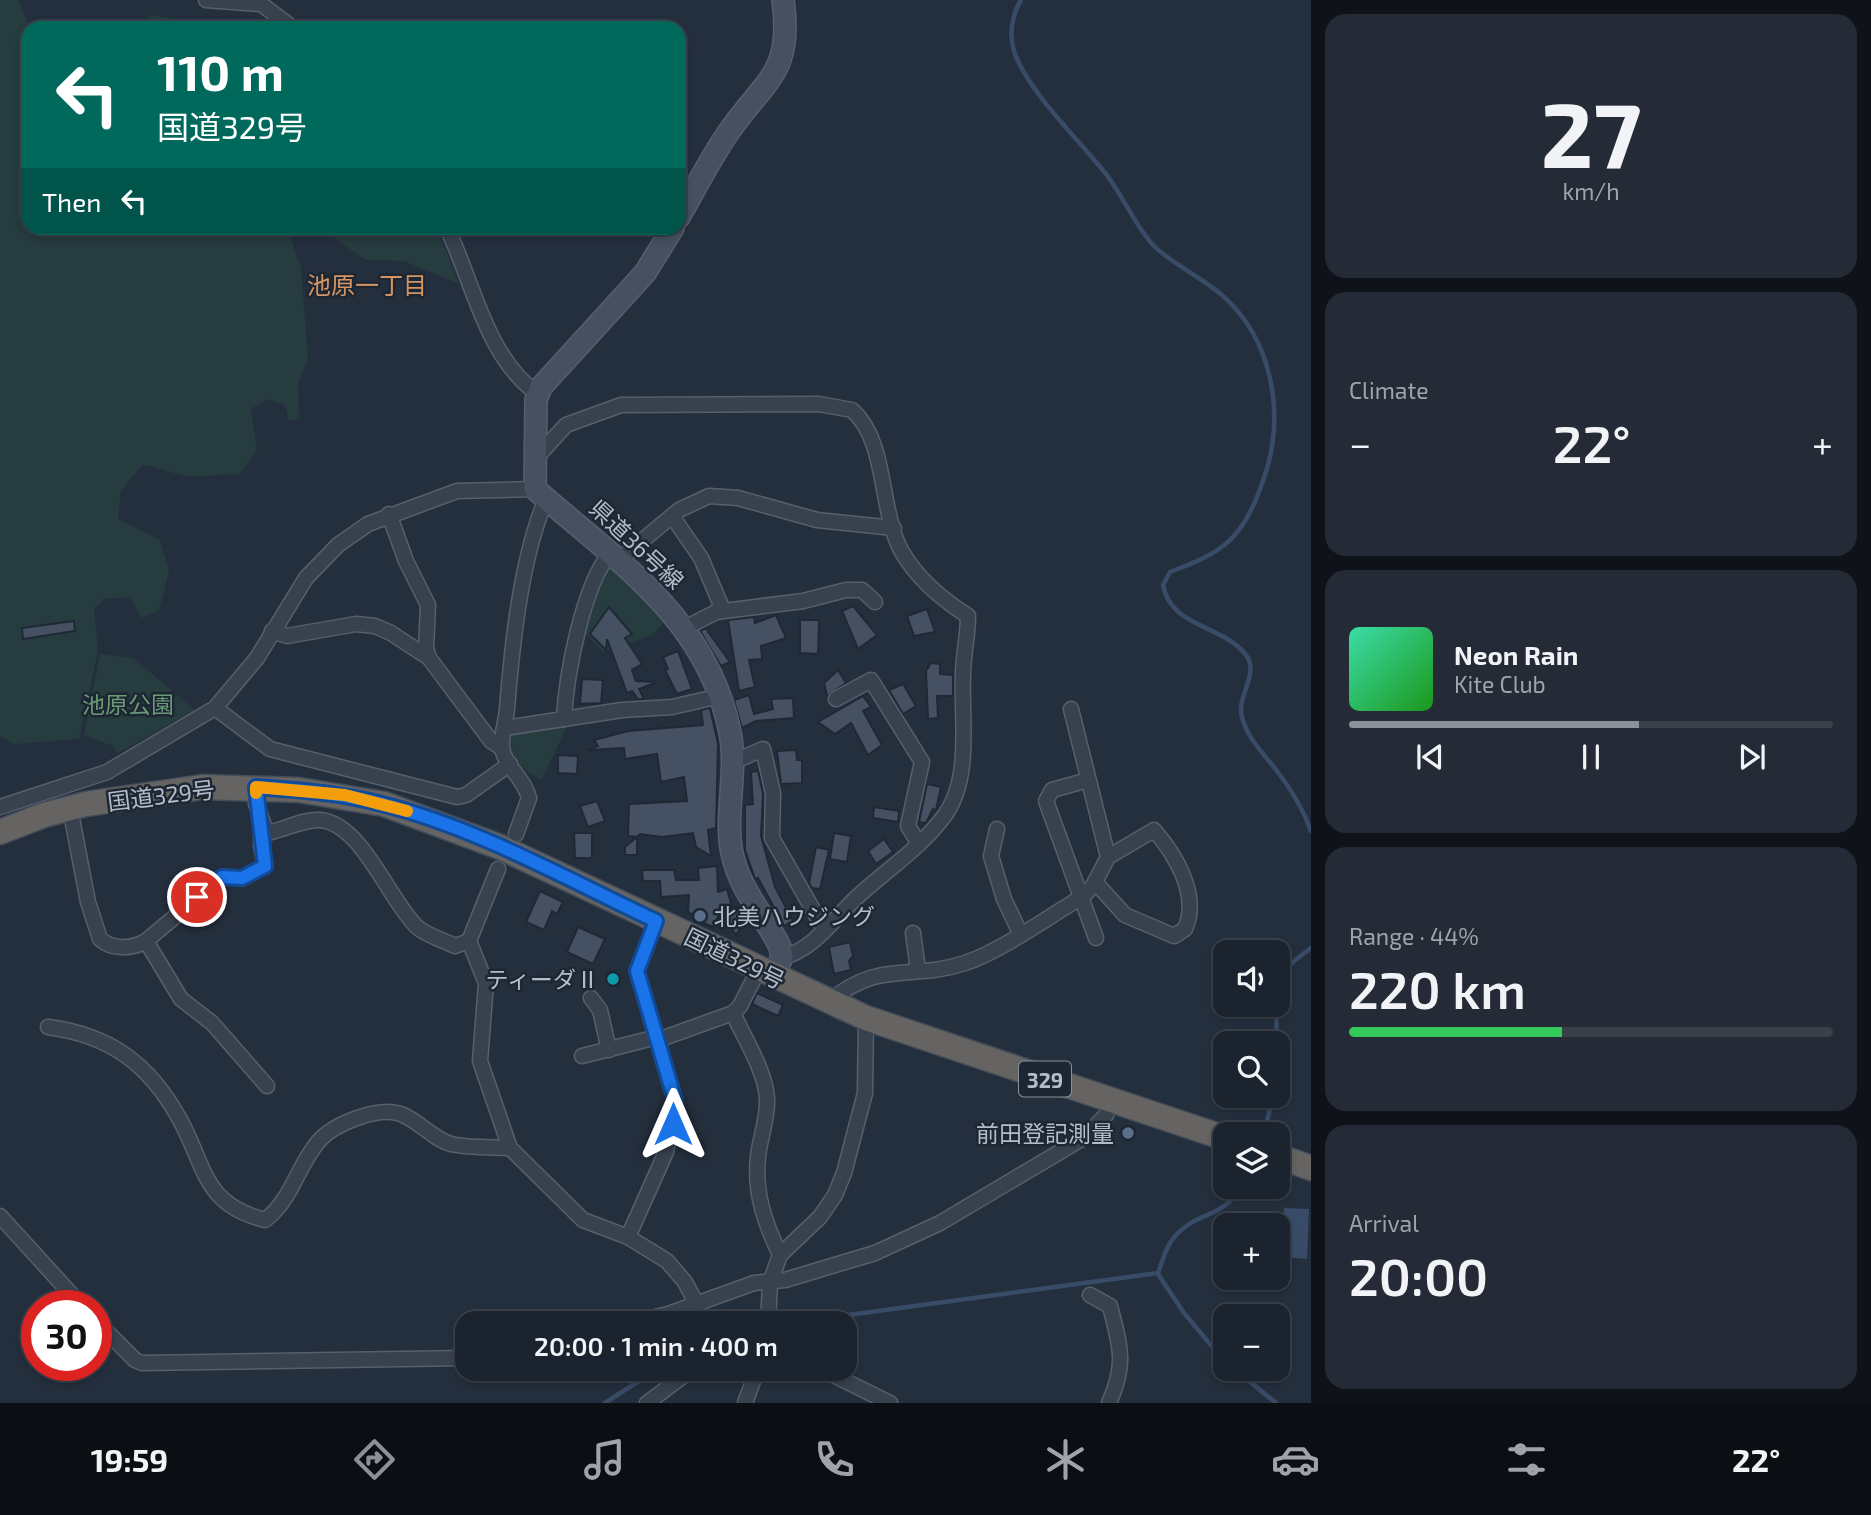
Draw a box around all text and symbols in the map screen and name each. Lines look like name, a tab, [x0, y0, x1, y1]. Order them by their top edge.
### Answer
text: 110 m	[157, 42, 284, 101]
icon: left	[42, 49, 133, 140]
text: 27	[1541, 77, 1641, 186]
text: 国道329号	[157, 107, 307, 145]
text: km/h	[1562, 177, 1620, 205]
icon: left	[115, 182, 153, 220]
text: Then	[42, 186, 101, 217]
district label: 池原一丁目	[307, 270, 427, 299]
text: Climate	[1349, 376, 1429, 404]
text: 22°	[1553, 411, 1631, 473]
text: −	[1349, 420, 1371, 466]
text: +	[1812, 420, 1833, 466]
street label: 県道36号線	[584, 494, 690, 594]
text: Neon Rain	[1454, 639, 1578, 670]
text: Kite Club	[1454, 670, 1546, 698]
park label: 池原公園	[82, 690, 174, 718]
icon: previous	[1411, 738, 1449, 776]
icon: pause	[1572, 738, 1610, 776]
icon: next	[1733, 738, 1771, 776]
street label: 国道329号	[106, 775, 216, 815]
pin	[167, 867, 227, 927]
icon: arrive	[178, 878, 216, 916]
place label: 北美ハウジング	[714, 902, 875, 930]
marker: 北美ハウジング	[692, 908, 708, 924]
street label: 国道329号	[680, 922, 790, 994]
text: Range · 44%	[1349, 922, 1479, 950]
map controls	[1213, 940, 1290, 1381]
button: sound	[1213, 940, 1290, 1017]
text: 220 km	[1349, 957, 1526, 1019]
place label: ティーダⅡ	[485, 965, 599, 993]
marker: ティーダⅡ	[605, 971, 621, 987]
button: search	[1213, 1031, 1290, 1108]
road number: 329	[1019, 1062, 1071, 1096]
position arrow	[636, 1087, 710, 1161]
place label: 前田登記測量	[976, 1119, 1114, 1147]
button: layers	[1213, 1122, 1290, 1199]
marker: 前田登記測量	[1120, 1125, 1136, 1141]
text: Arrival	[1349, 1209, 1419, 1237]
button: +	[1213, 1213, 1290, 1290]
text: 20:00	[1349, 1244, 1488, 1306]
speed limit sign: 30	[21, 1290, 112, 1381]
button: −	[1213, 1304, 1290, 1381]
text: 20:00 · 1 min · 400 m	[534, 1330, 778, 1361]
icon: directions	[350, 1435, 399, 1484]
icon: music	[580, 1435, 629, 1484]
icon: phone	[810, 1435, 859, 1484]
icon: climate	[1041, 1435, 1090, 1484]
icon: car	[1271, 1435, 1320, 1484]
icon: filters	[1502, 1435, 1551, 1484]
text: 19:59	[91, 1440, 168, 1478]
text: 22°	[1732, 1440, 1780, 1478]

